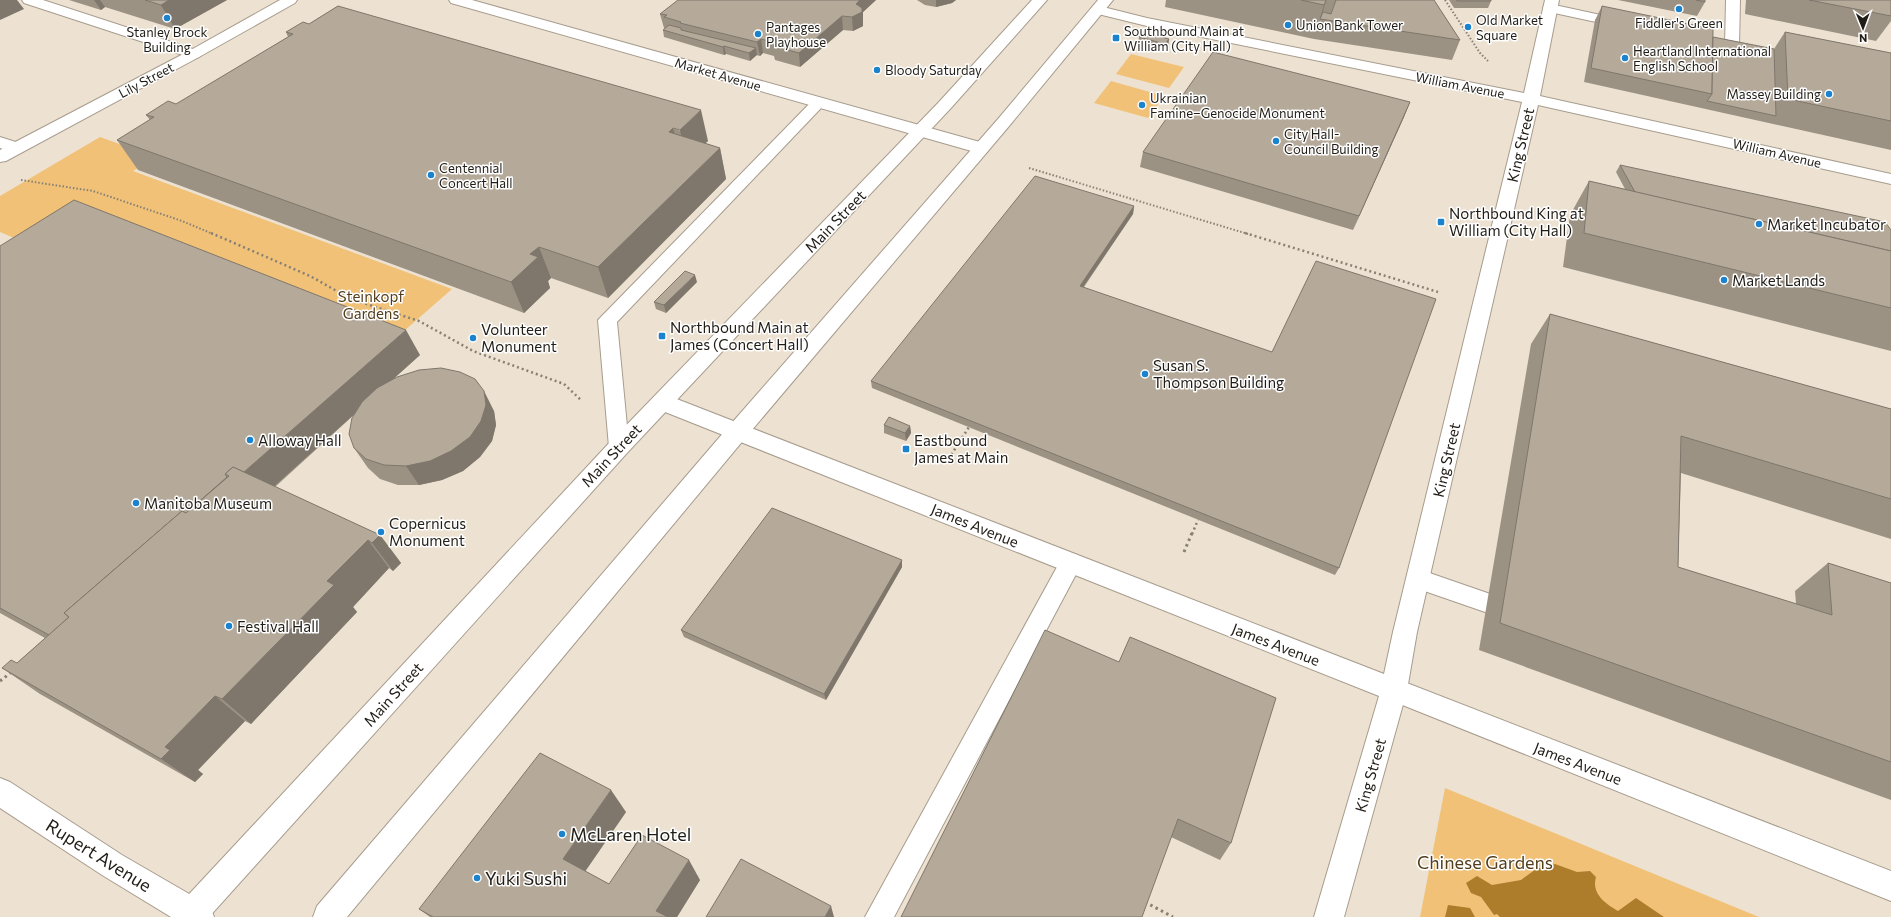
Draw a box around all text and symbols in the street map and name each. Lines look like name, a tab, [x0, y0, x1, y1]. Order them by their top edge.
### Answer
marker: Fiddler's Green	[1674, 4, 1684, 14]
north arrow	[1843, 8, 1883, 48]
place label: Old Market Square	[1476, 12, 1543, 43]
marker: Stanley Brock Building	[162, 13, 172, 23]
place label: Fiddler's Green	[1635, 15, 1723, 31]
place label: Union Bank Tower	[1296, 17, 1403, 33]
place label: Pantages Playhouse	[766, 19, 826, 50]
marker: Union Bank Tower	[1283, 20, 1293, 30]
marker: Old Market Square	[1463, 22, 1473, 32]
place label: Southbound Main at William (City Hall)	[1124, 23, 1244, 54]
place label: Stanley Brock Building	[127, 24, 207, 55]
marker: Pantages Playhouse	[753, 29, 763, 39]
text: N	[1859, 32, 1867, 45]
marker: Southbound Main at William (City Hall)	[1111, 33, 1121, 43]
place label: Heartland International English School	[1633, 43, 1771, 74]
marker: Heartland International English School	[1620, 53, 1630, 63]
street label: Market Avenue	[673, 54, 763, 94]
street label: Lily Street	[116, 59, 176, 101]
place label: Bloody Saturday	[885, 62, 982, 78]
marker: Bloody Saturday	[872, 65, 882, 75]
street label: William Avenue	[1414, 69, 1506, 102]
place label: Massey Building	[1727, 86, 1821, 102]
marker: Massey Building	[1824, 89, 1834, 99]
place label: Ukrainian Famine–Genocide Monument	[1150, 90, 1325, 121]
marker: Ukrainian Famine–Genocide Monument	[1137, 100, 1147, 110]
street label: King Street	[1503, 106, 1537, 184]
place label: City Hall- Council Building	[1284, 126, 1379, 157]
street label: William Avenue	[1731, 135, 1823, 171]
marker: City Hall- Council Building	[1271, 136, 1281, 146]
place label: Centennial Concert Hall	[439, 160, 513, 191]
marker: Centennial Concert Hall	[426, 170, 436, 180]
street label: Main Street	[801, 186, 869, 256]
place label: Northbound King at William (City Hall)	[1449, 204, 1584, 239]
place label: Market Incubator	[1767, 215, 1886, 233]
marker: Northbound King at William (City Hall)	[1436, 217, 1446, 227]
marker: Market Incubator	[1754, 219, 1764, 229]
place label: Market Lands	[1732, 271, 1825, 289]
marker: Market Lands	[1719, 275, 1729, 285]
park label: Steinkopf Gardens	[338, 287, 404, 322]
place label: Northbound Main at James (Concert Hall)	[670, 318, 809, 353]
place label: Volunteer Monument	[481, 320, 557, 355]
marker: Northbound Main at James (Concert Hall)	[657, 331, 667, 341]
marker: Volunteer Monument	[468, 333, 478, 343]
place label: Susan S. Thompson Building	[1153, 356, 1284, 391]
marker: Susan S. Thompson Building	[1140, 369, 1150, 379]
street label: Main Street	[577, 420, 645, 490]
street label: King Street	[1429, 421, 1463, 499]
place label: Alloway Hall	[258, 431, 342, 449]
place label: Eastbound James at Main	[914, 431, 1008, 466]
marker: Alloway Hall	[245, 435, 255, 445]
marker: Eastbound James at Main	[901, 444, 911, 454]
place label: Manitoba Museum	[144, 494, 272, 512]
marker: Manitoba Museum	[131, 498, 141, 508]
street label: James Avenue	[929, 499, 1022, 551]
place label: Copernicus Monument	[389, 514, 466, 549]
marker: Copernicus Monument	[376, 527, 386, 537]
place label: Festival Hall	[237, 617, 319, 635]
street label: James Avenue	[1229, 619, 1323, 669]
marker: Festival Hall	[224, 621, 234, 631]
street label: Main Street	[360, 658, 426, 730]
street label: King Street	[1351, 736, 1389, 814]
street label: James Avenue	[1531, 738, 1625, 788]
street label: Rupert Avenue	[42, 814, 156, 896]
place label: McLaren Hotel	[570, 823, 691, 845]
marker: McLaren Hotel	[557, 829, 567, 839]
park label: Chinese Gardens	[1417, 851, 1553, 873]
place label: Yuki Sushi	[485, 867, 567, 889]
marker: Yuki Sushi	[472, 873, 482, 883]

